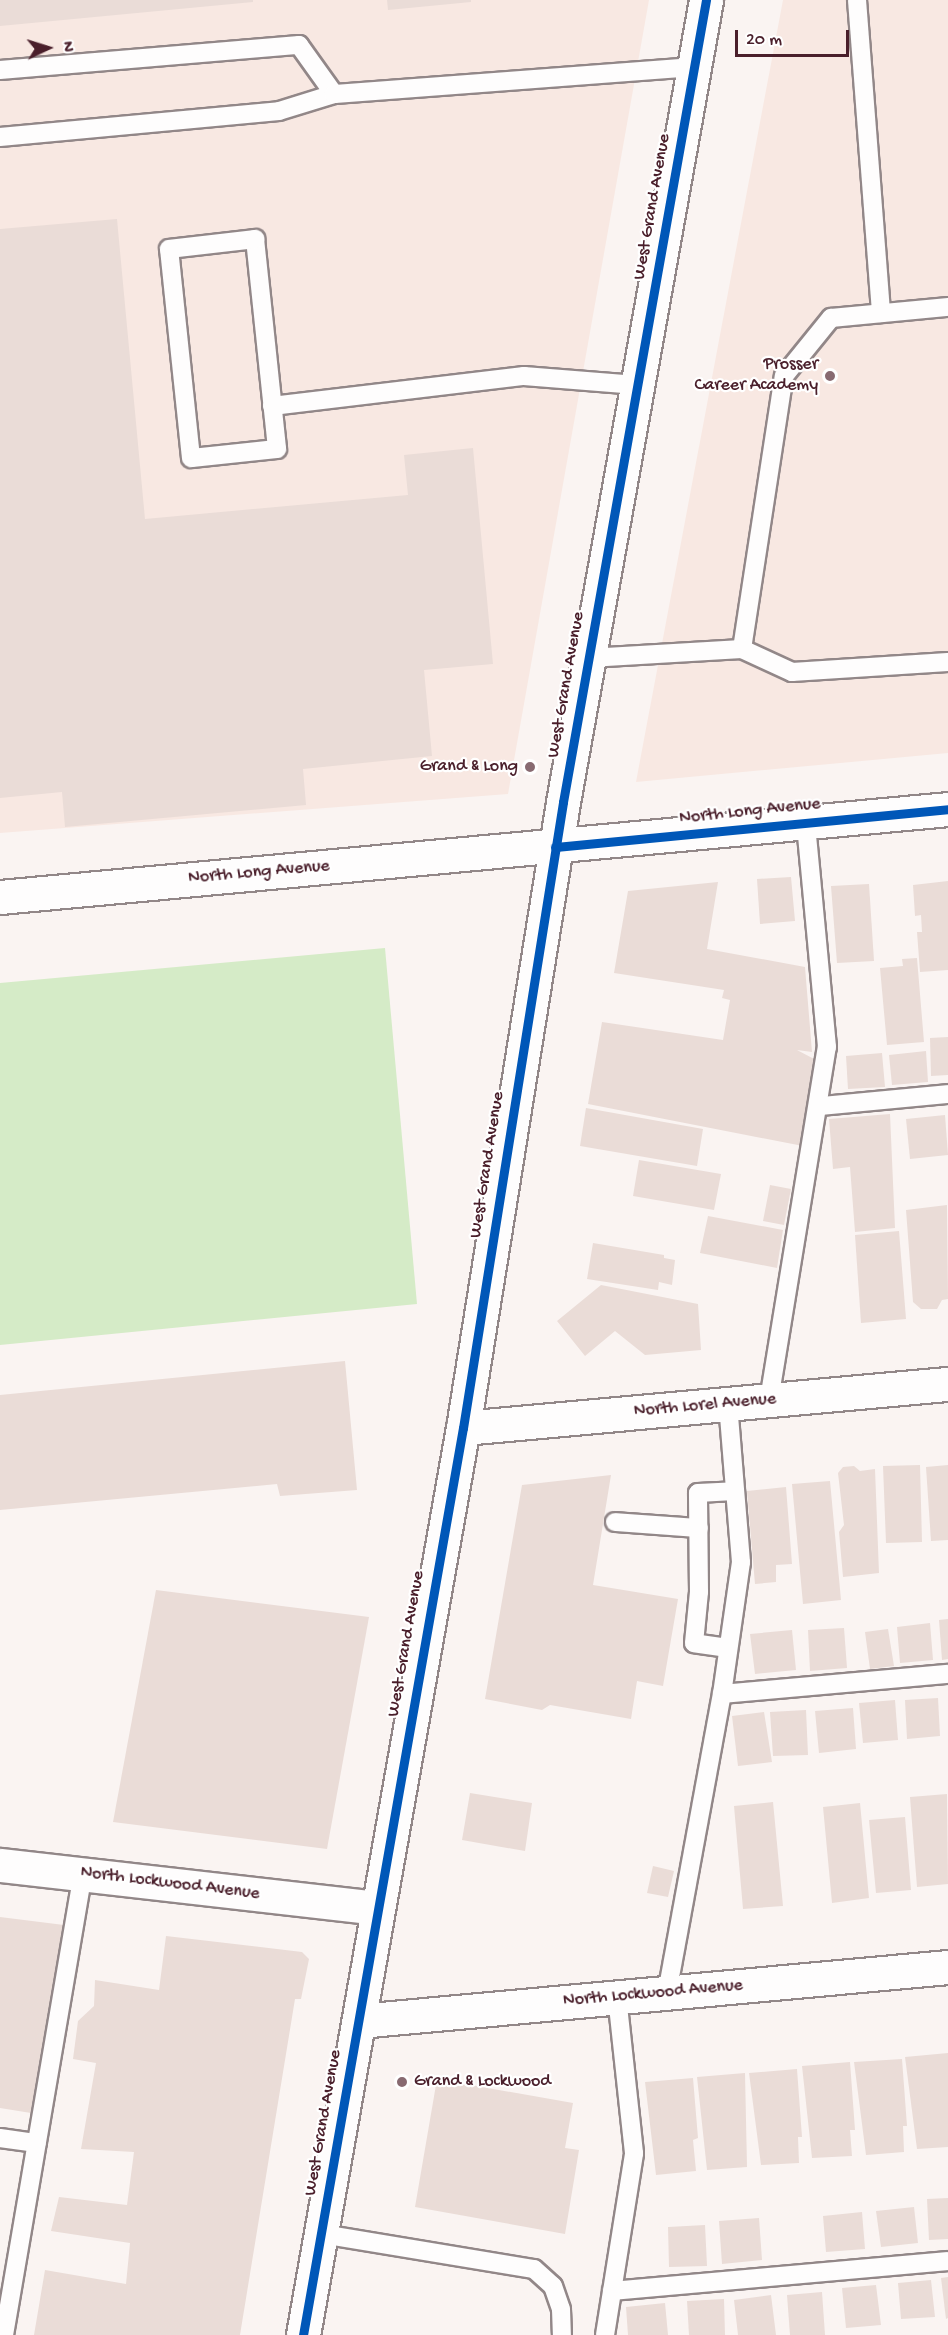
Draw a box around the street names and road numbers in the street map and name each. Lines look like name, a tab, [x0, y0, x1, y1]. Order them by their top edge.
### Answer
street label: West Grand Avenue	[630, 132, 676, 282]
street label: West Grand Avenue	[544, 610, 590, 760]
street label: North Long Avenue	[678, 794, 822, 830]
street label: North Long Avenue	[187, 856, 331, 890]
street label: West Grand Avenue	[466, 1090, 510, 1240]
street label: North Lorel Avenue	[633, 1389, 777, 1423]
street label: West Grand Avenue	[384, 1569, 430, 1719]
street label: North Lockwood Avenue	[79, 1862, 261, 1906]
street label: North Lockwood Avenue	[562, 1975, 744, 2013]
street label: West Grand Avenue	[301, 2048, 347, 2198]

